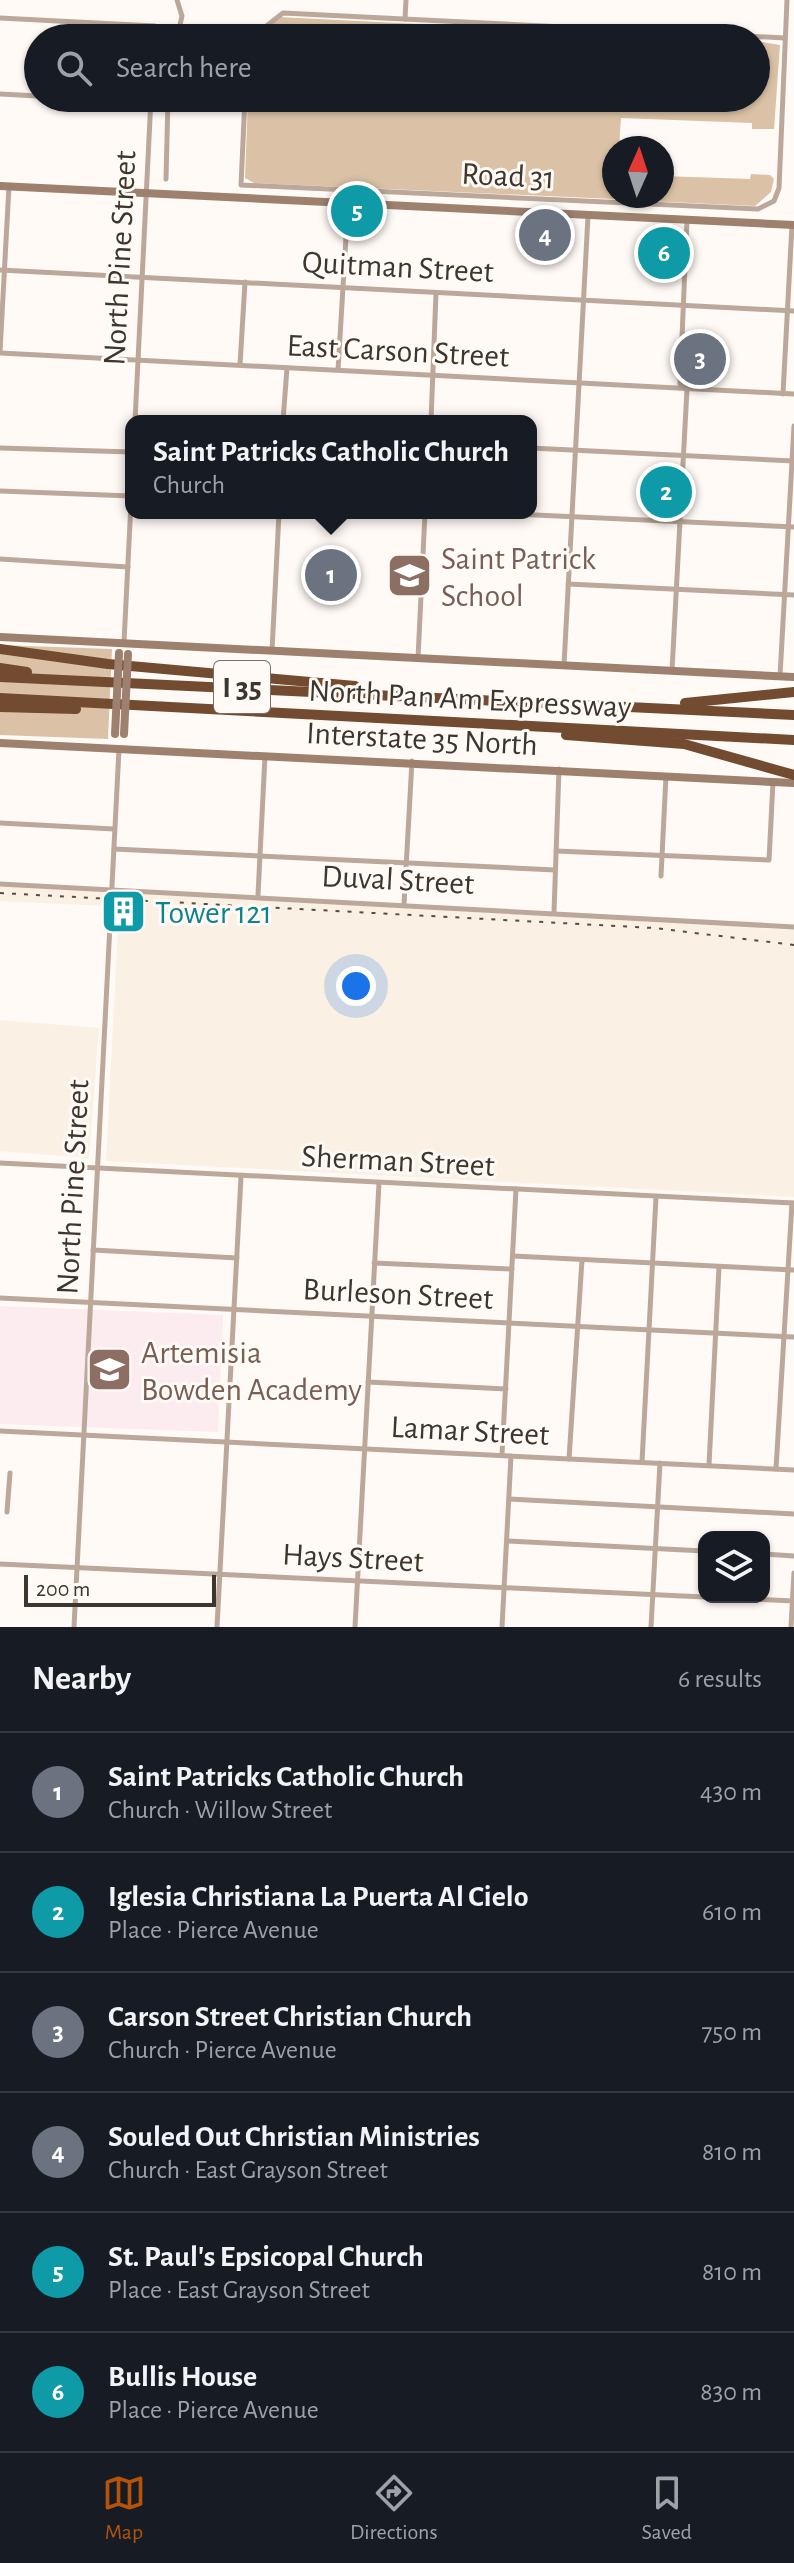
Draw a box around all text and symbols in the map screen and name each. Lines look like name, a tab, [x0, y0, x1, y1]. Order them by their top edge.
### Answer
search box	[24, 24, 770, 112]
icon: search	[52, 46, 96, 90]
text: Search here	[116, 53, 252, 83]
north arrow	[602, 136, 674, 208]
street label: North Pine Street	[98, 150, 142, 366]
street label: Road 31	[461, 158, 555, 194]
pin: 5	[331, 181, 383, 241]
pin: 4	[519, 205, 571, 265]
pin: 6	[638, 223, 690, 283]
street label: Quitman Street	[301, 246, 495, 288]
street label: East Carson Street	[286, 329, 510, 373]
pin: 3	[674, 329, 726, 389]
popup	[125, 415, 537, 519]
text: Saint Patricks Catholic Church	[153, 437, 509, 467]
pin: 2	[640, 462, 692, 522]
text: Church	[153, 472, 225, 498]
place label: Saint Patrick School	[441, 543, 596, 612]
pin: 1	[305, 545, 357, 605]
school or university icon: Saint Patrick School	[386, 552, 434, 600]
road number: I 35	[214, 661, 270, 713]
street label: North Pan Am Expressway	[308, 675, 633, 723]
street label: Interstate 35 North	[305, 717, 539, 761]
street label: Duval Street	[321, 860, 475, 900]
building icon: Tower 121	[100, 888, 148, 936]
place label: Tower 121	[155, 897, 272, 929]
your location	[336, 966, 376, 1006]
street label: North Pine Street	[51, 1079, 95, 1295]
street label: Sherman Street	[300, 1140, 496, 1182]
street label: Burleson Street	[302, 1273, 494, 1315]
place label: Artemisia Bowden Academy	[141, 1337, 362, 1406]
school or university icon: Artemisia Bowden Academy	[86, 1346, 134, 1394]
street label: Lamar Street	[390, 1411, 550, 1451]
map controls	[698, 1531, 770, 1603]
button: layers	[698, 1531, 770, 1603]
street label: Hays Street	[281, 1538, 425, 1578]
scale bar	[24, 1571, 216, 1607]
text: 200 m	[36, 1578, 90, 1600]
text: Nearby	[32, 1662, 131, 1696]
text: 6 results	[678, 1666, 762, 1692]
text: Saint Patricks Catholic Church	[108, 1762, 464, 1792]
text: 1	[53, 1779, 63, 1805]
text: 430 m	[700, 1779, 762, 1805]
text: Church · Willow Street	[108, 1797, 332, 1823]
text: Iglesia Christiana La Puerta Al Cielo	[108, 1882, 528, 1912]
text: 2	[52, 1899, 64, 1925]
text: 610 m	[702, 1899, 762, 1925]
text: Place · Pierce Avenue	[108, 1917, 319, 1943]
text: Carson Street Christian Church	[108, 2002, 472, 2032]
text: 3	[52, 2019, 64, 2045]
text: 750 m	[701, 2019, 762, 2045]
text: Church · Pierce Avenue	[108, 2037, 337, 2063]
text: Souled Out Christian Ministries	[108, 2122, 480, 2152]
text: 4	[51, 2139, 65, 2165]
text: 810 m	[702, 2139, 762, 2165]
text: Church · East Grayson Street	[108, 2157, 388, 2183]
text: St. Paul's Epsicopal Church	[108, 2242, 424, 2272]
text: 5	[52, 2259, 64, 2285]
text: 810 m	[702, 2259, 762, 2285]
text: Place · East Grayson Street	[108, 2277, 370, 2303]
text: Bullis House	[108, 2362, 257, 2392]
text: 6	[52, 2379, 64, 2405]
text: 830 m	[700, 2379, 762, 2405]
text: Place · Pierce Avenue	[108, 2397, 319, 2423]
tab: Map	[102, 2471, 146, 2545]
tab: Directions	[350, 2471, 438, 2545]
tab: Saved	[642, 2471, 692, 2545]

